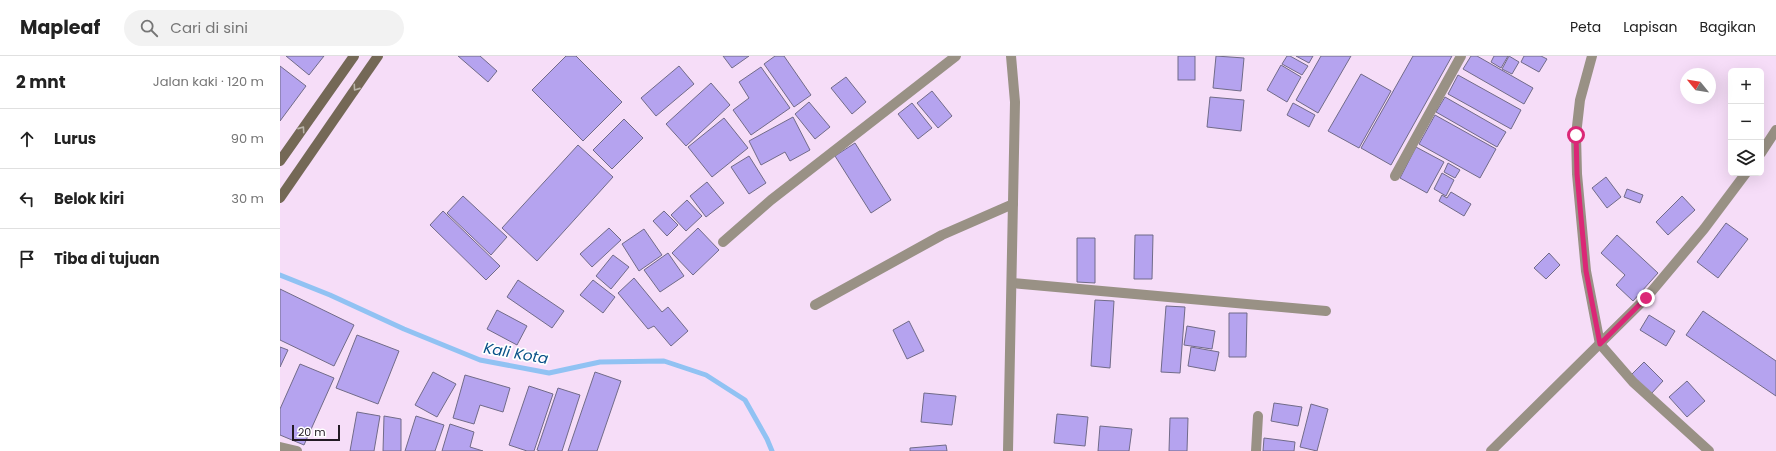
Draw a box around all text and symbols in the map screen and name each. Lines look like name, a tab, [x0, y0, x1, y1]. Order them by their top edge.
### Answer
search box	[124, 10, 404, 46]
text: Mapleaf	[20, 14, 100, 41]
icon: search	[138, 17, 160, 39]
text: Cari di sini	[170, 17, 248, 38]
text: Peta	[1570, 17, 1601, 37]
text: Lapisan	[1623, 17, 1677, 37]
text: Bagikan	[1699, 17, 1756, 37]
north arrow	[1680, 68, 1716, 104]
map controls	[1728, 68, 1764, 176]
button: +	[1728, 68, 1764, 104]
text: 2 mnt	[16, 70, 66, 94]
text: Jalan kaki · 120 m	[153, 72, 264, 91]
one-way arrow	[353, 84, 361, 91]
button: −	[1728, 104, 1764, 140]
one-way arrow	[297, 126, 305, 133]
route start	[1567, 126, 1585, 144]
icon: ahead	[16, 128, 38, 150]
text: Lurus	[54, 128, 96, 149]
text: 90 m	[231, 129, 264, 148]
button: layers	[1728, 140, 1764, 176]
icon: left	[16, 188, 38, 210]
text: Belok kiri	[54, 188, 124, 209]
text: 30 m	[231, 189, 264, 208]
icon: arrive	[16, 248, 38, 270]
text: Tiba di tujuan	[54, 248, 160, 269]
route end	[1637, 289, 1655, 307]
water label: Kali Kota	[482, 337, 550, 369]
scale bar	[292, 423, 340, 442]
text: 20 m	[298, 424, 326, 440]

